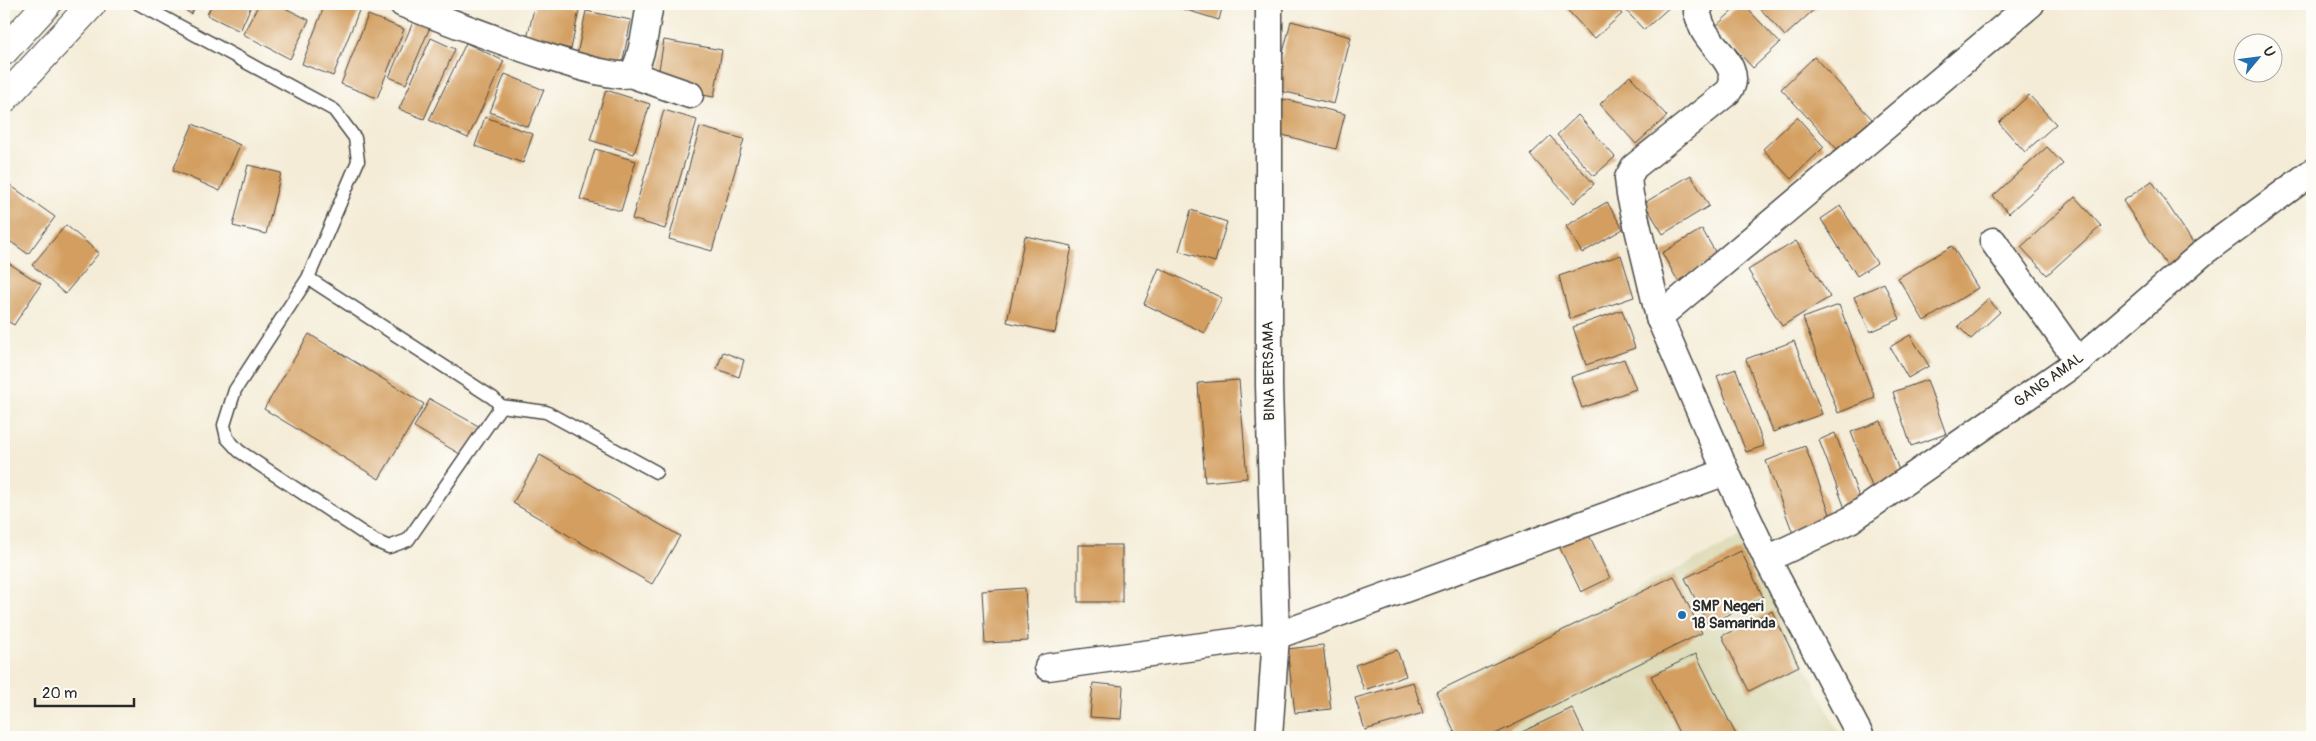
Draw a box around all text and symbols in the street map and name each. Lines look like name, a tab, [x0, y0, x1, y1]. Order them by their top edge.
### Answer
north arrow	[2234, 32, 2284, 82]
text: U	[2259, 44, 2279, 60]
street label: BINA BERSAMA	[1259, 321, 1279, 421]
street label: GANG AMAL	[2010, 348, 2088, 412]
place label: SMP Negeri 18 Samarinda	[1692, 597, 1775, 633]
marker: SMP Negeri 18 Samarinda	[1676, 609, 1688, 621]
scale bar	[35, 676, 134, 708]
text: 20 m	[42, 684, 77, 703]

